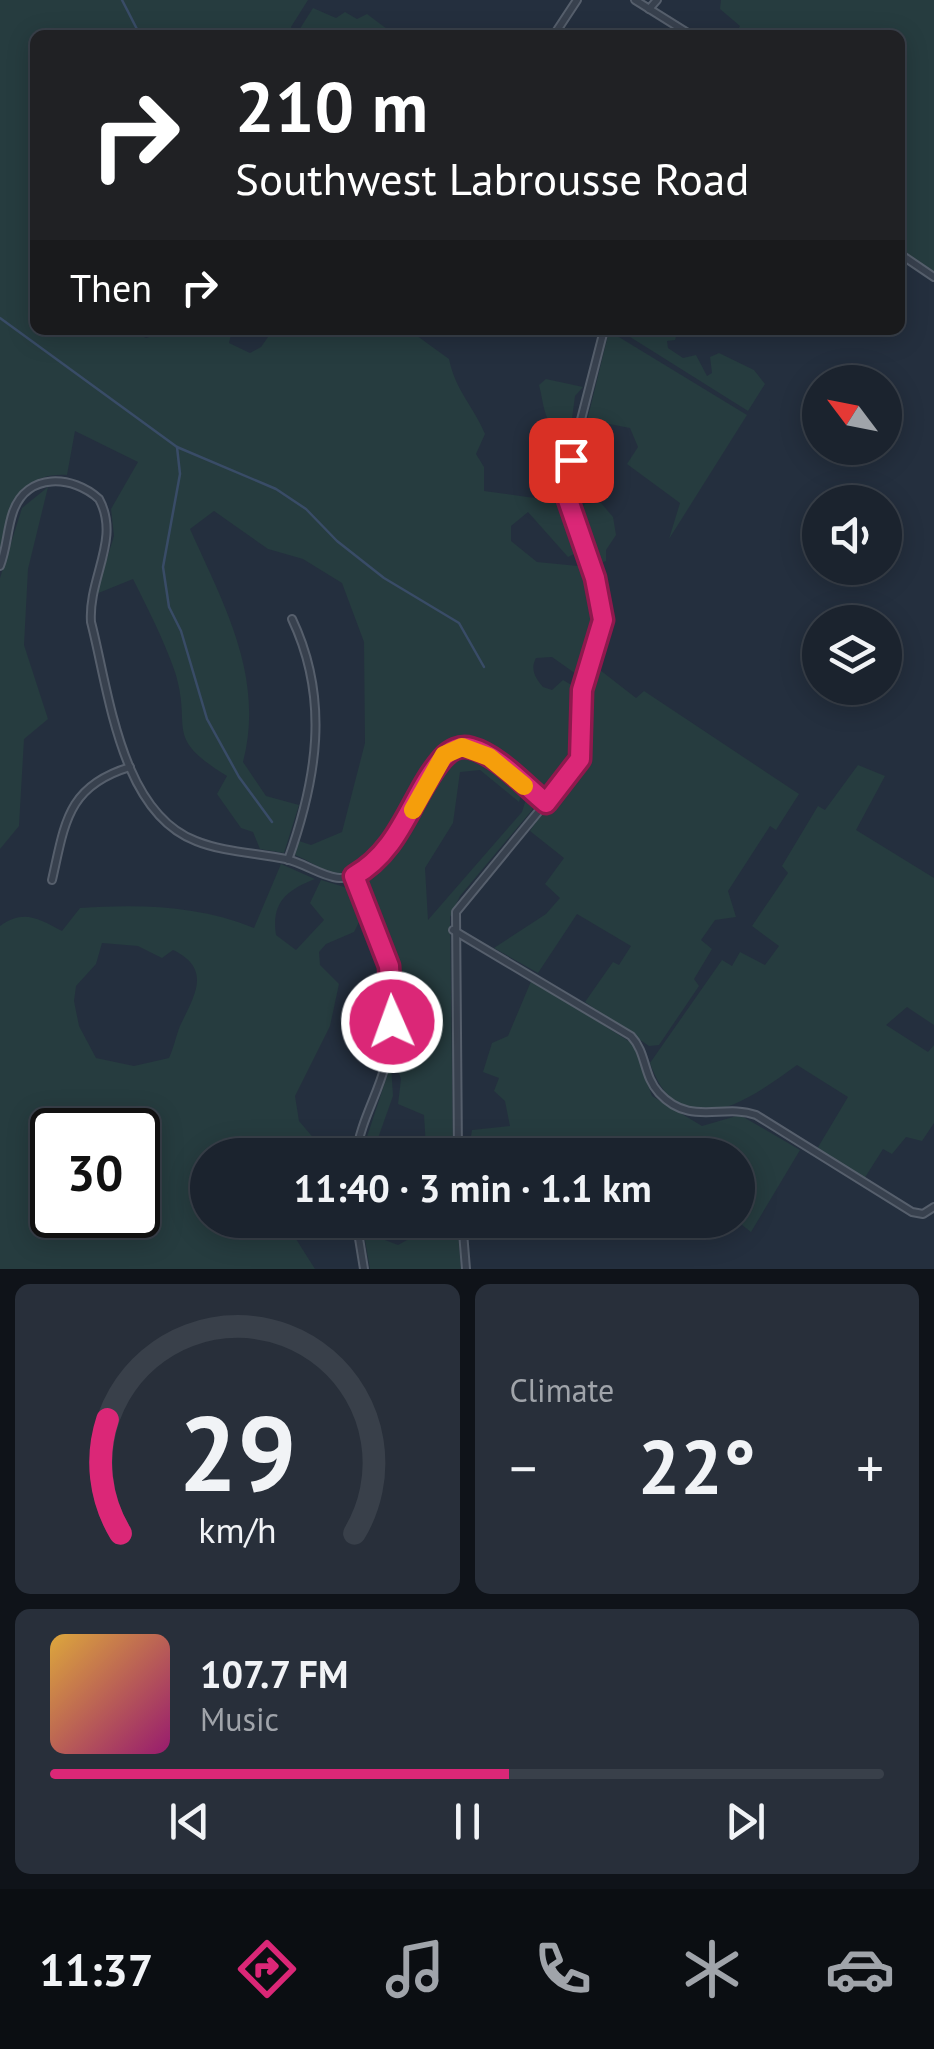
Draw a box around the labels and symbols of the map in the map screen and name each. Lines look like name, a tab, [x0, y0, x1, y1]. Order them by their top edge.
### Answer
north arrow	[802, 365, 902, 465]
pin	[529, 418, 614, 503]
position arrow	[340, 970, 444, 1074]
speed limit sign: 30	[30, 1108, 160, 1238]

